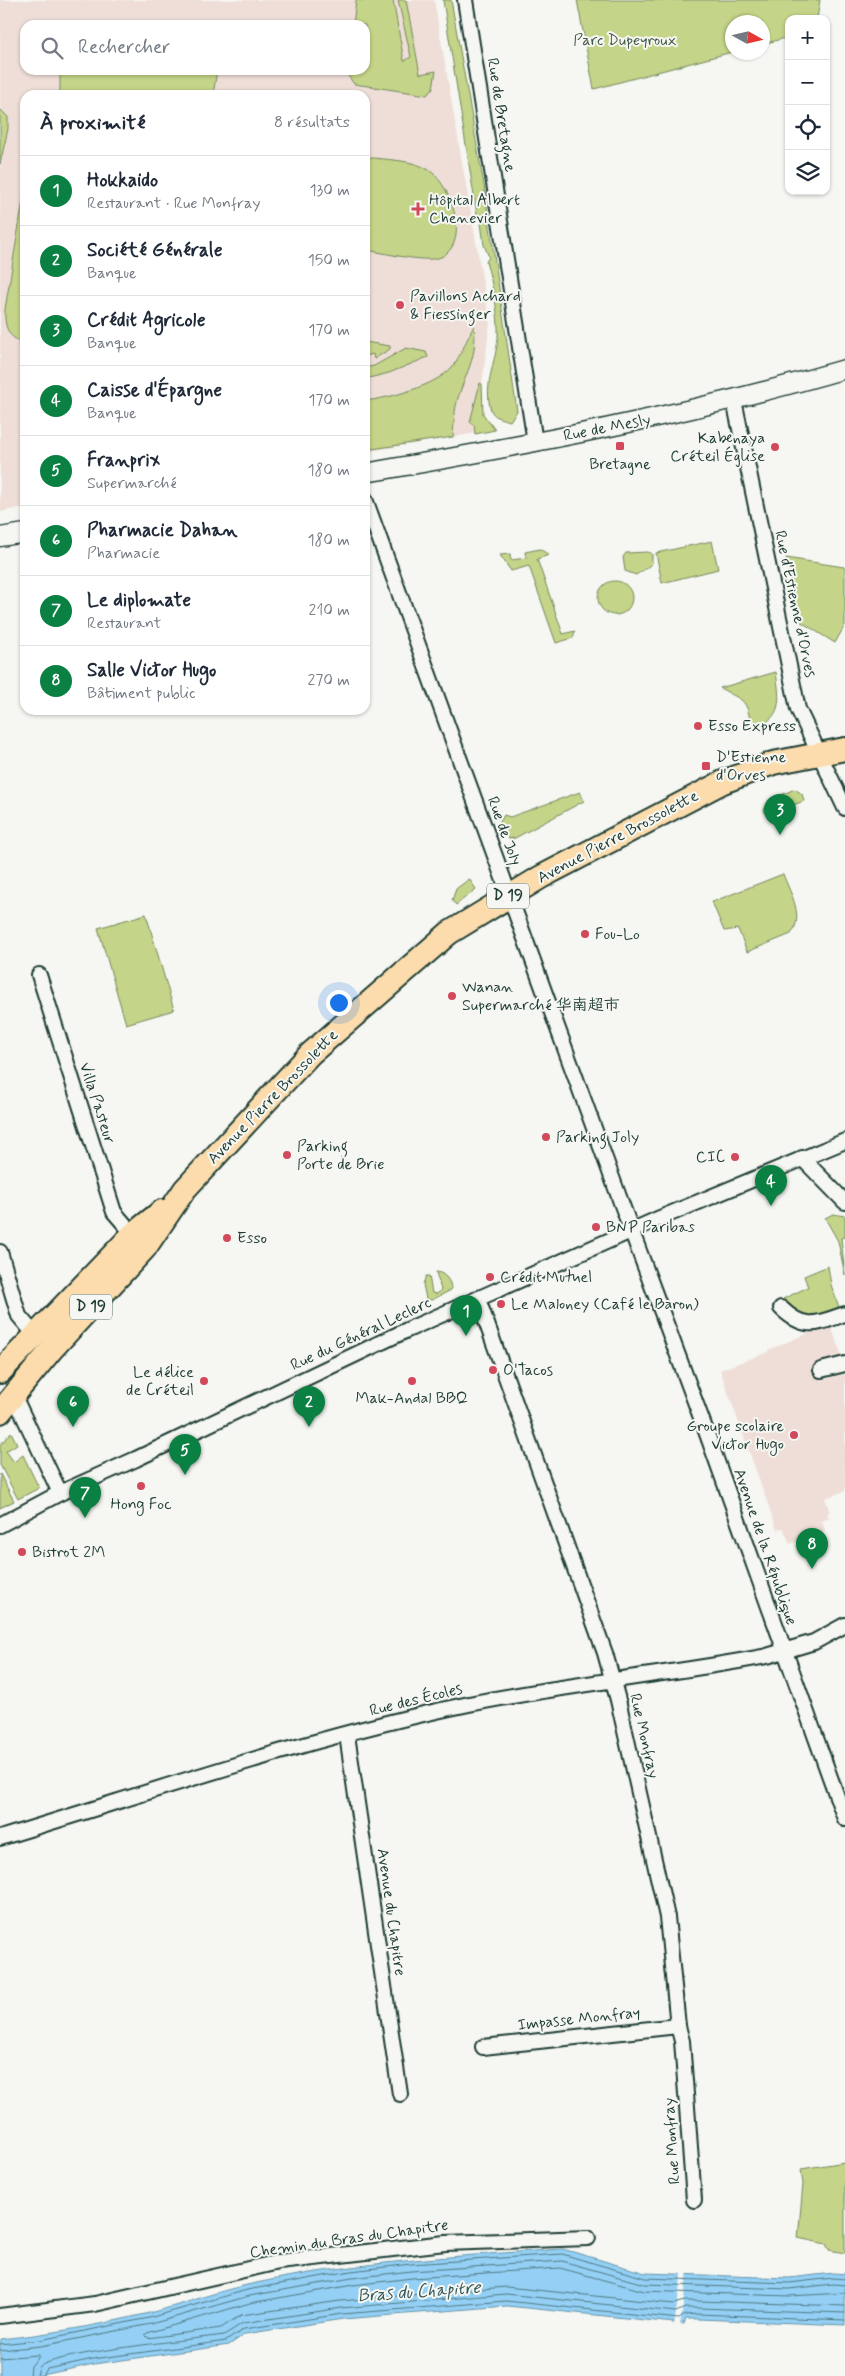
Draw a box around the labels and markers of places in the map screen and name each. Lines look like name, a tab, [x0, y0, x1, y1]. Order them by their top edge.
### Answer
place label: Hôpital Albert Chenevier	[429, 190, 520, 229]
marker: Hôpital Albert Chenevier	[411, 202, 425, 216]
place label: Pavillons Achard & Fiessinger	[410, 286, 521, 326]
marker: Pavillons Achard & Fiessinger	[394, 299, 406, 311]
place label: Kabenaya Créteil Église	[670, 428, 765, 467]
marker: Bretagne	[614, 440, 626, 452]
marker: Kabenaya Créteil Église	[769, 441, 781, 453]
place label: Bretagne	[589, 454, 651, 475]
place label: Esso Express	[708, 716, 796, 737]
marker: Esso Express	[692, 720, 704, 732]
place label: D'Estienne d'Orves	[716, 747, 787, 786]
marker: D'Estienne d'Orves	[700, 760, 712, 772]
pin: 3	[764, 794, 796, 835]
place label: Fou-Lo	[595, 924, 640, 945]
marker: Fou-Lo	[579, 928, 591, 940]
place label: Wanan Supermarché 华南超市	[462, 977, 620, 1016]
marker: Wanan Supermarché 华南超市	[446, 990, 458, 1002]
place label: Parking Joly	[556, 1127, 639, 1149]
marker: Parking Joly	[540, 1131, 552, 1143]
place label: Parking Porte de Brie	[297, 1136, 384, 1175]
place label: CIC	[696, 1147, 725, 1168]
marker: Parking Porte de Brie	[281, 1149, 293, 1161]
marker: CIC	[729, 1151, 741, 1163]
pin: 4	[755, 1165, 787, 1206]
place label: BNP Paribas	[606, 1217, 695, 1238]
marker: BNP Paribas	[590, 1221, 602, 1233]
place label: Esso	[237, 1228, 267, 1249]
marker: Esso	[221, 1232, 233, 1244]
place label: Crédit Mutuel	[500, 1267, 592, 1288]
marker: Crédit Mutuel	[484, 1271, 496, 1283]
place label: Le Maloney (Café le Baron)	[511, 1294, 699, 1315]
pin: 1	[450, 1295, 482, 1336]
marker: Le Maloney (Café le Baron)	[495, 1298, 507, 1310]
place label: O'Tacos	[503, 1360, 553, 1381]
place label: Le délice de Créteil	[126, 1362, 194, 1401]
marker: O'Tacos	[487, 1364, 499, 1376]
marker: Le délice de Créteil	[198, 1375, 210, 1387]
marker: Mak-Andal BBQ	[406, 1375, 418, 1387]
pin: 6	[57, 1386, 89, 1427]
pin: 2	[293, 1386, 325, 1427]
place label: Mak-Andal BBQ	[355, 1388, 469, 1409]
place label: Groupe scolaire Victor Hugo	[686, 1416, 784, 1456]
marker: Groupe scolaire Victor Hugo	[788, 1429, 800, 1441]
pin: 5	[169, 1434, 201, 1475]
pin: 7	[69, 1477, 101, 1518]
marker: Hong Foc	[135, 1480, 147, 1492]
place label: Hong Foc	[110, 1494, 172, 1516]
pin: 8	[796, 1528, 828, 1569]
place label: Bistrot 2M	[32, 1542, 105, 1563]
marker: Bistrot 2M	[16, 1546, 28, 1558]

